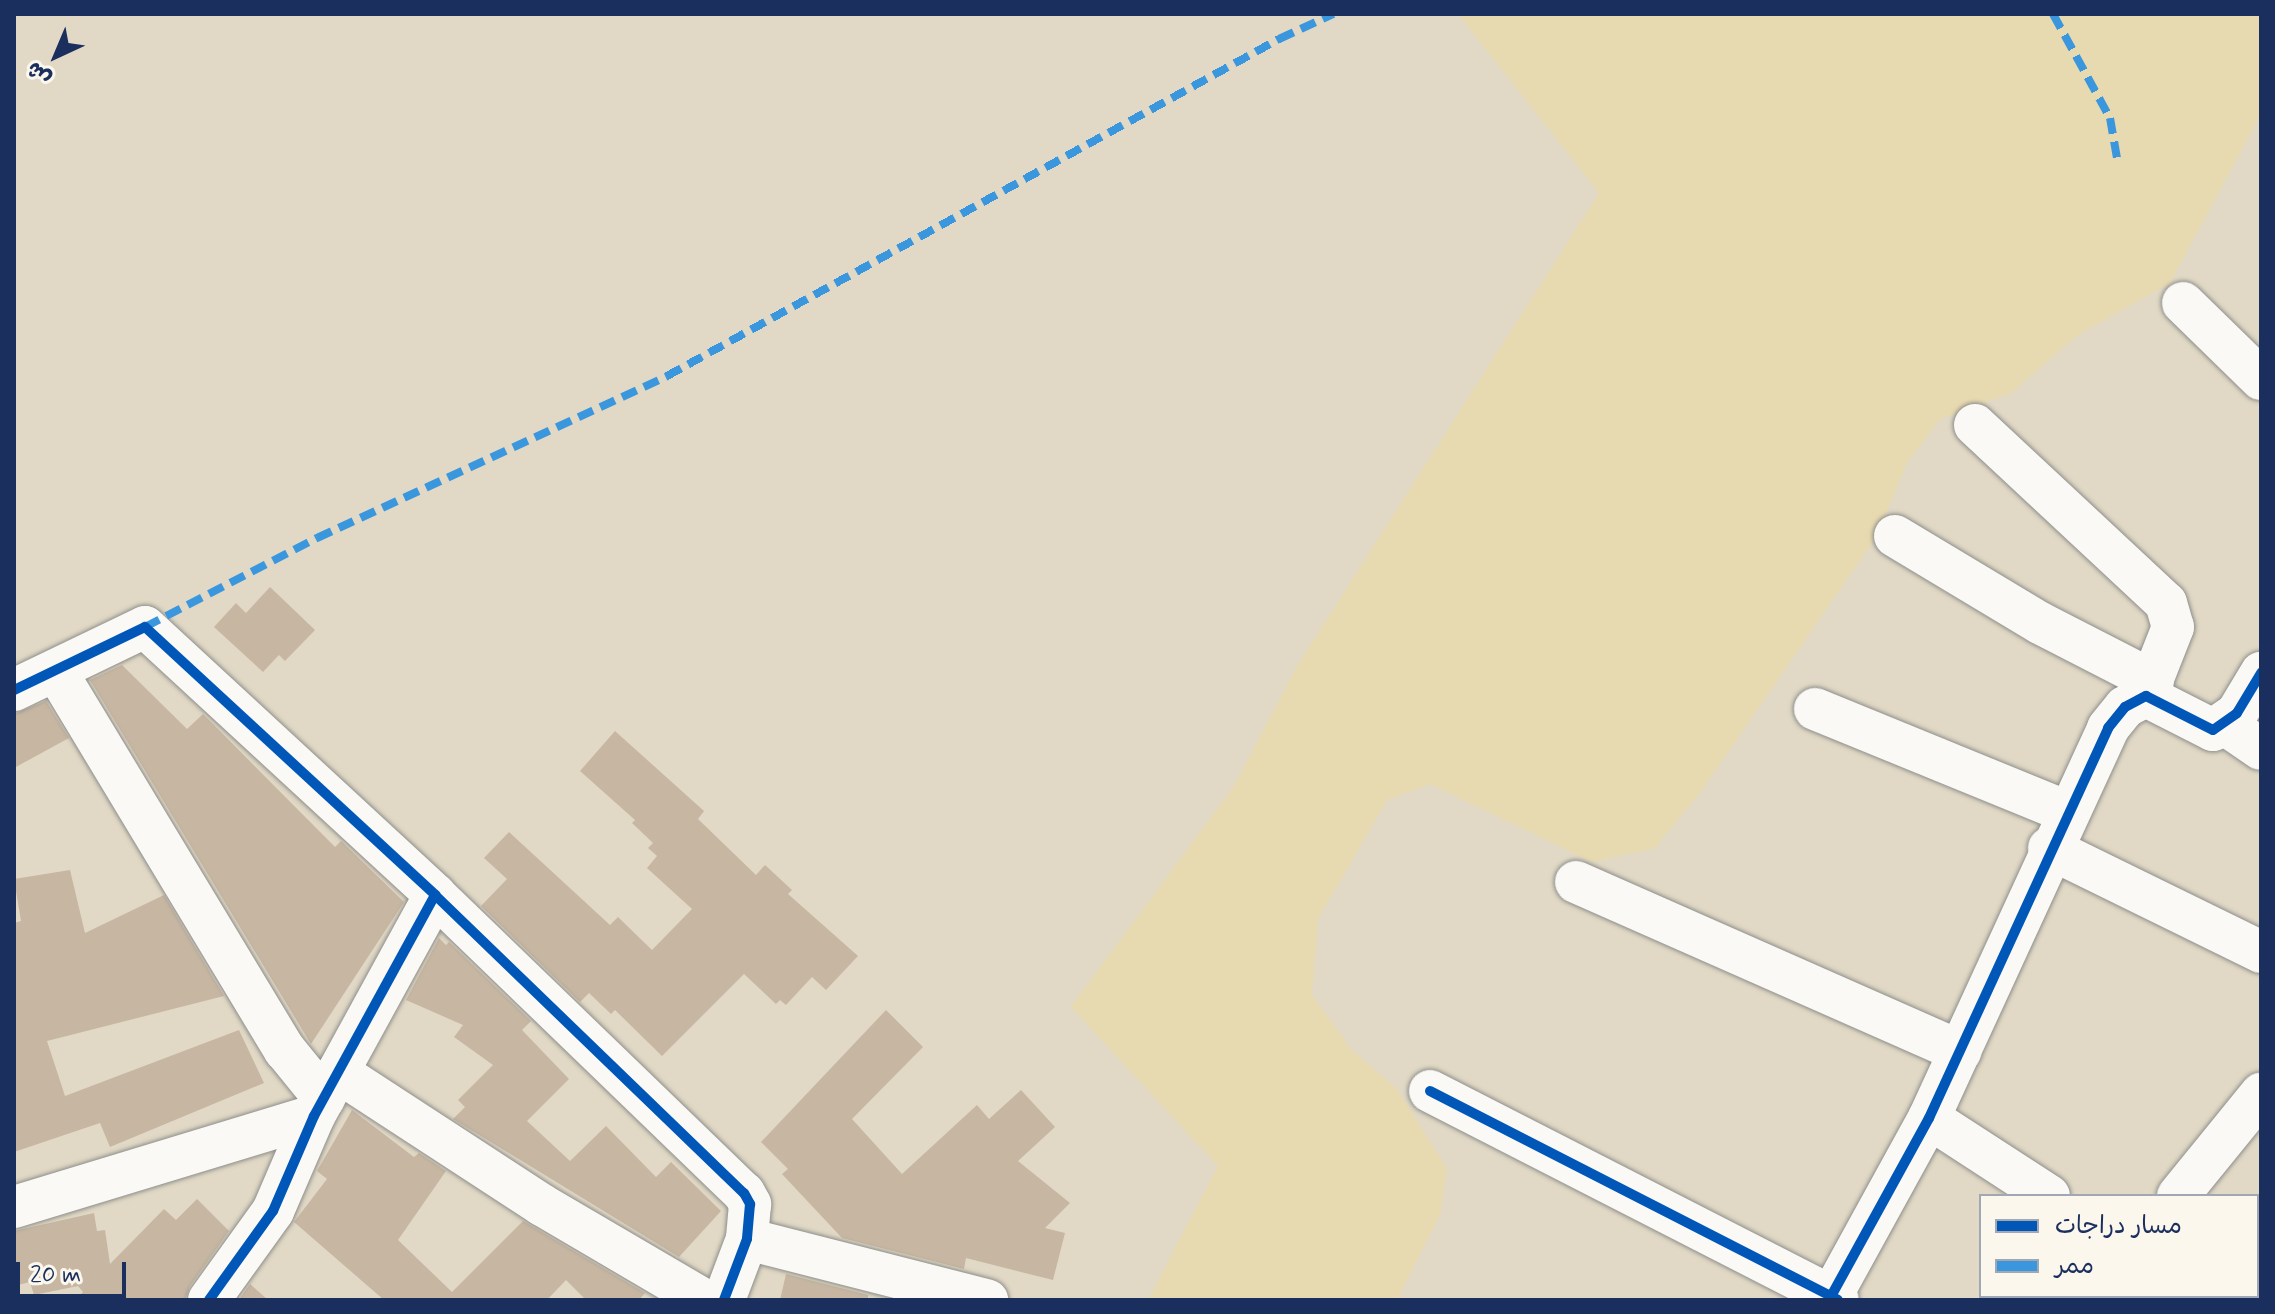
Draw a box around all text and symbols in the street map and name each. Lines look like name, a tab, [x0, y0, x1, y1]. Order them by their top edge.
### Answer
north arrow	[16, 16, 96, 96]
text: ش	[21, 55, 58, 92]
legend	[1979, 1194, 2259, 1298]
text: مسار دراجات	[2055, 1211, 2182, 1242]
scale bar	[20, 1246, 130, 1296]
text: ممر	[2055, 1251, 2094, 1282]
text: 20 m	[30, 1260, 81, 1291]

